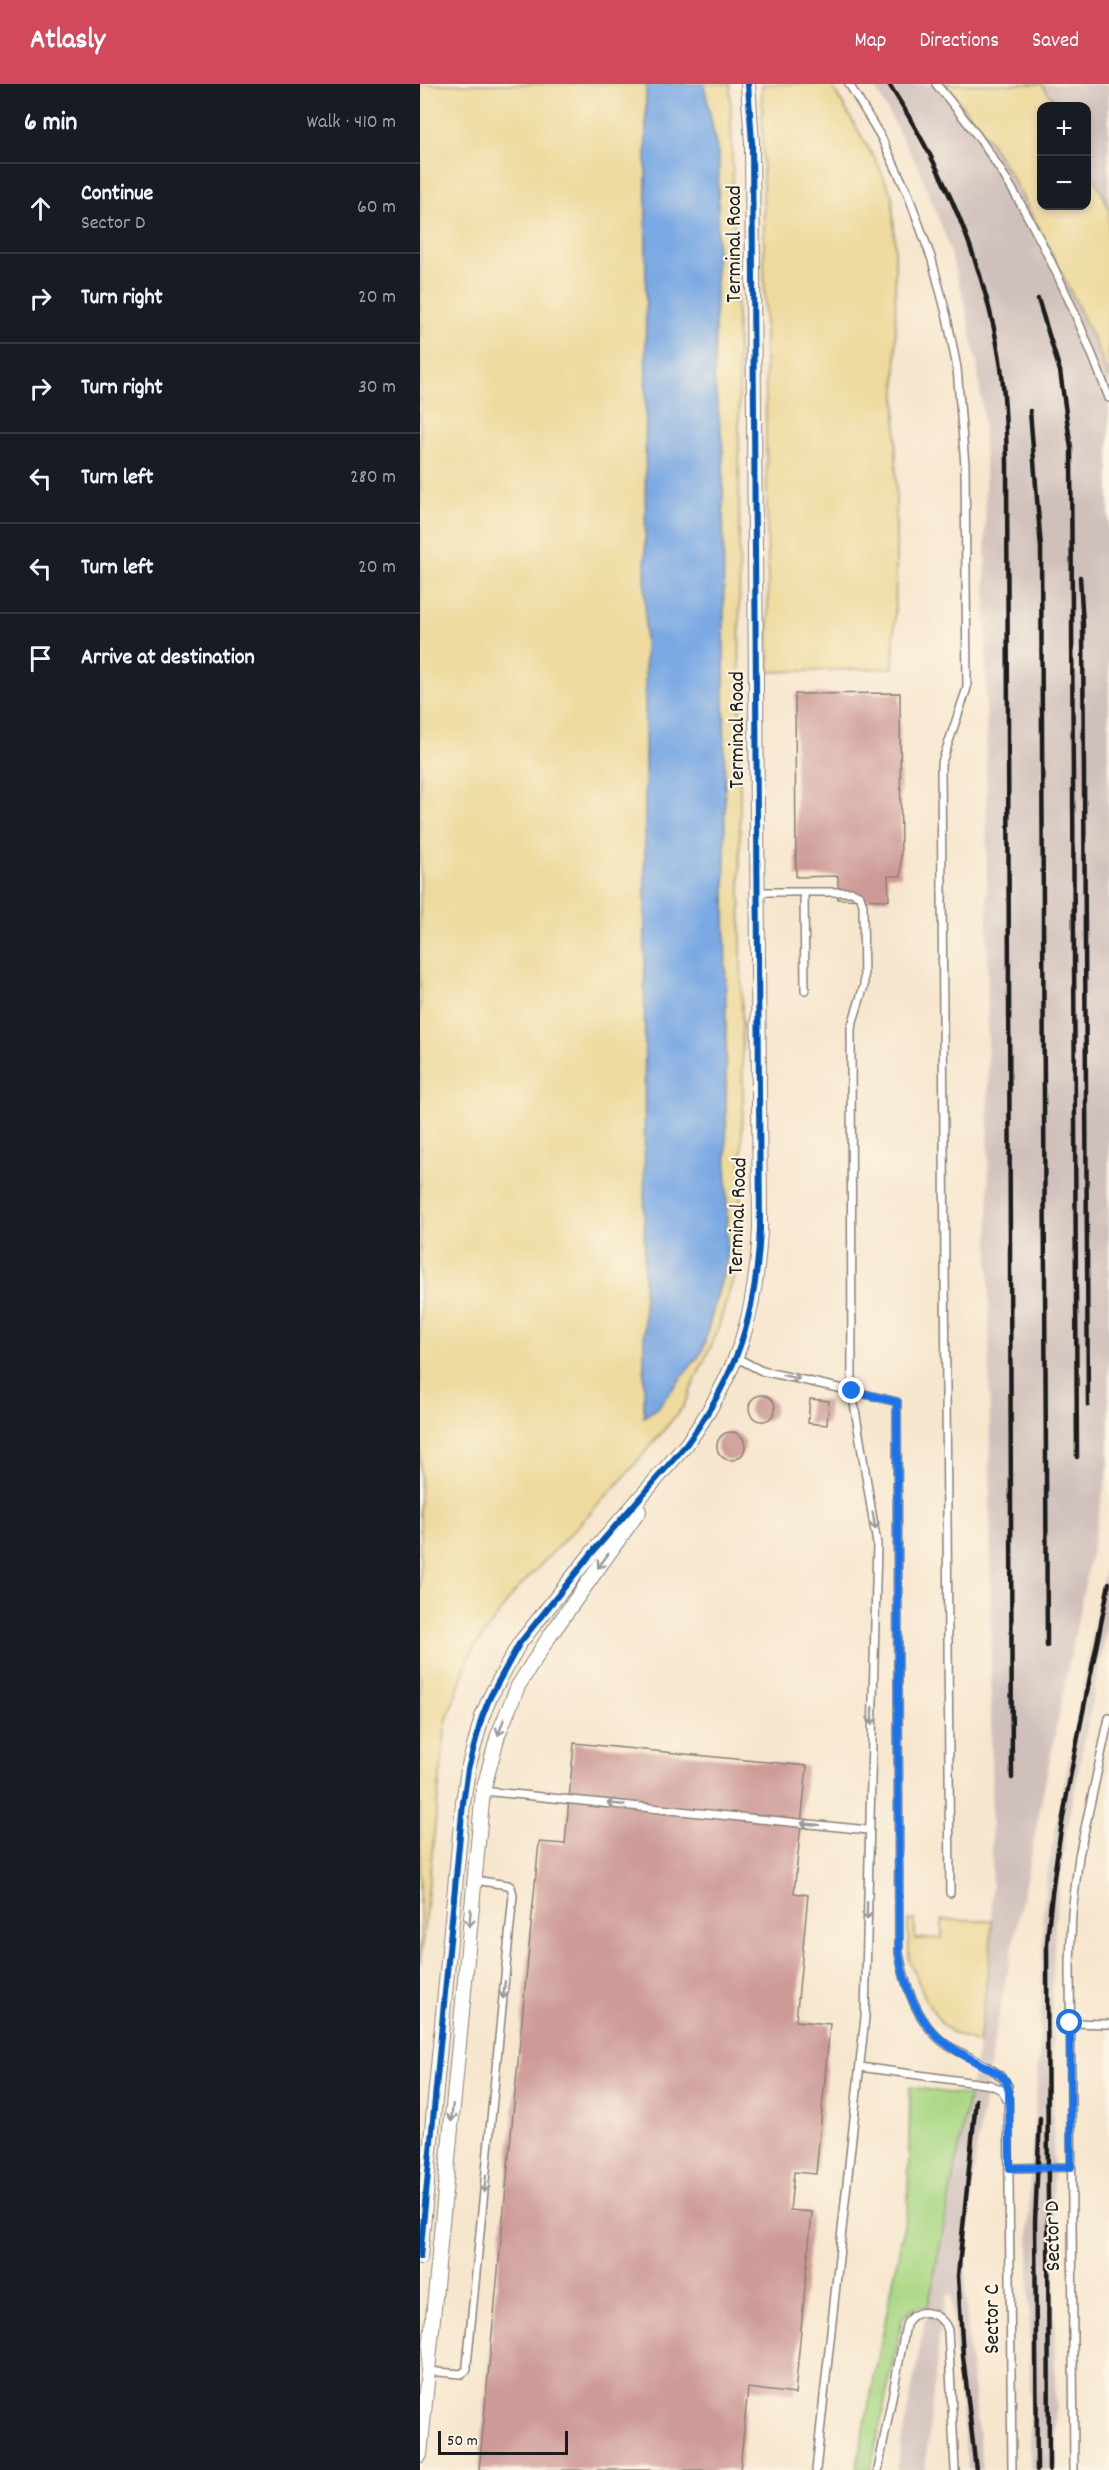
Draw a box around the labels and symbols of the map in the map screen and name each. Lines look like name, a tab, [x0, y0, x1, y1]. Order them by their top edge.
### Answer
street label: Terminal Road	[720, 185, 751, 303]
street label: Terminal Road	[723, 671, 754, 789]
street label: Terminal Road	[721, 1157, 757, 1275]
one-way arrow	[781, 1372, 801, 1383]
route end	[838, 1377, 864, 1403]
one-way arrow	[868, 1511, 879, 1531]
one-way arrow	[597, 1553, 609, 1569]
one-way arrow	[866, 1706, 877, 1726]
one-way arrow	[495, 1717, 506, 1735]
one-way arrow	[607, 1799, 627, 1810]
one-way arrow	[801, 1819, 821, 1830]
one-way arrow	[861, 1901, 873, 1920]
one-way arrow	[464, 1908, 475, 1928]
one-way arrow	[498, 1980, 509, 2000]
route start	[1056, 2009, 1082, 2035]
one-way arrow	[447, 2102, 458, 2122]
one-way arrow	[479, 2174, 490, 2194]
street label: Sector D	[1038, 2200, 1070, 2272]
street label: Sector C	[978, 2284, 1009, 2354]
scale bar	[438, 2428, 568, 2456]

